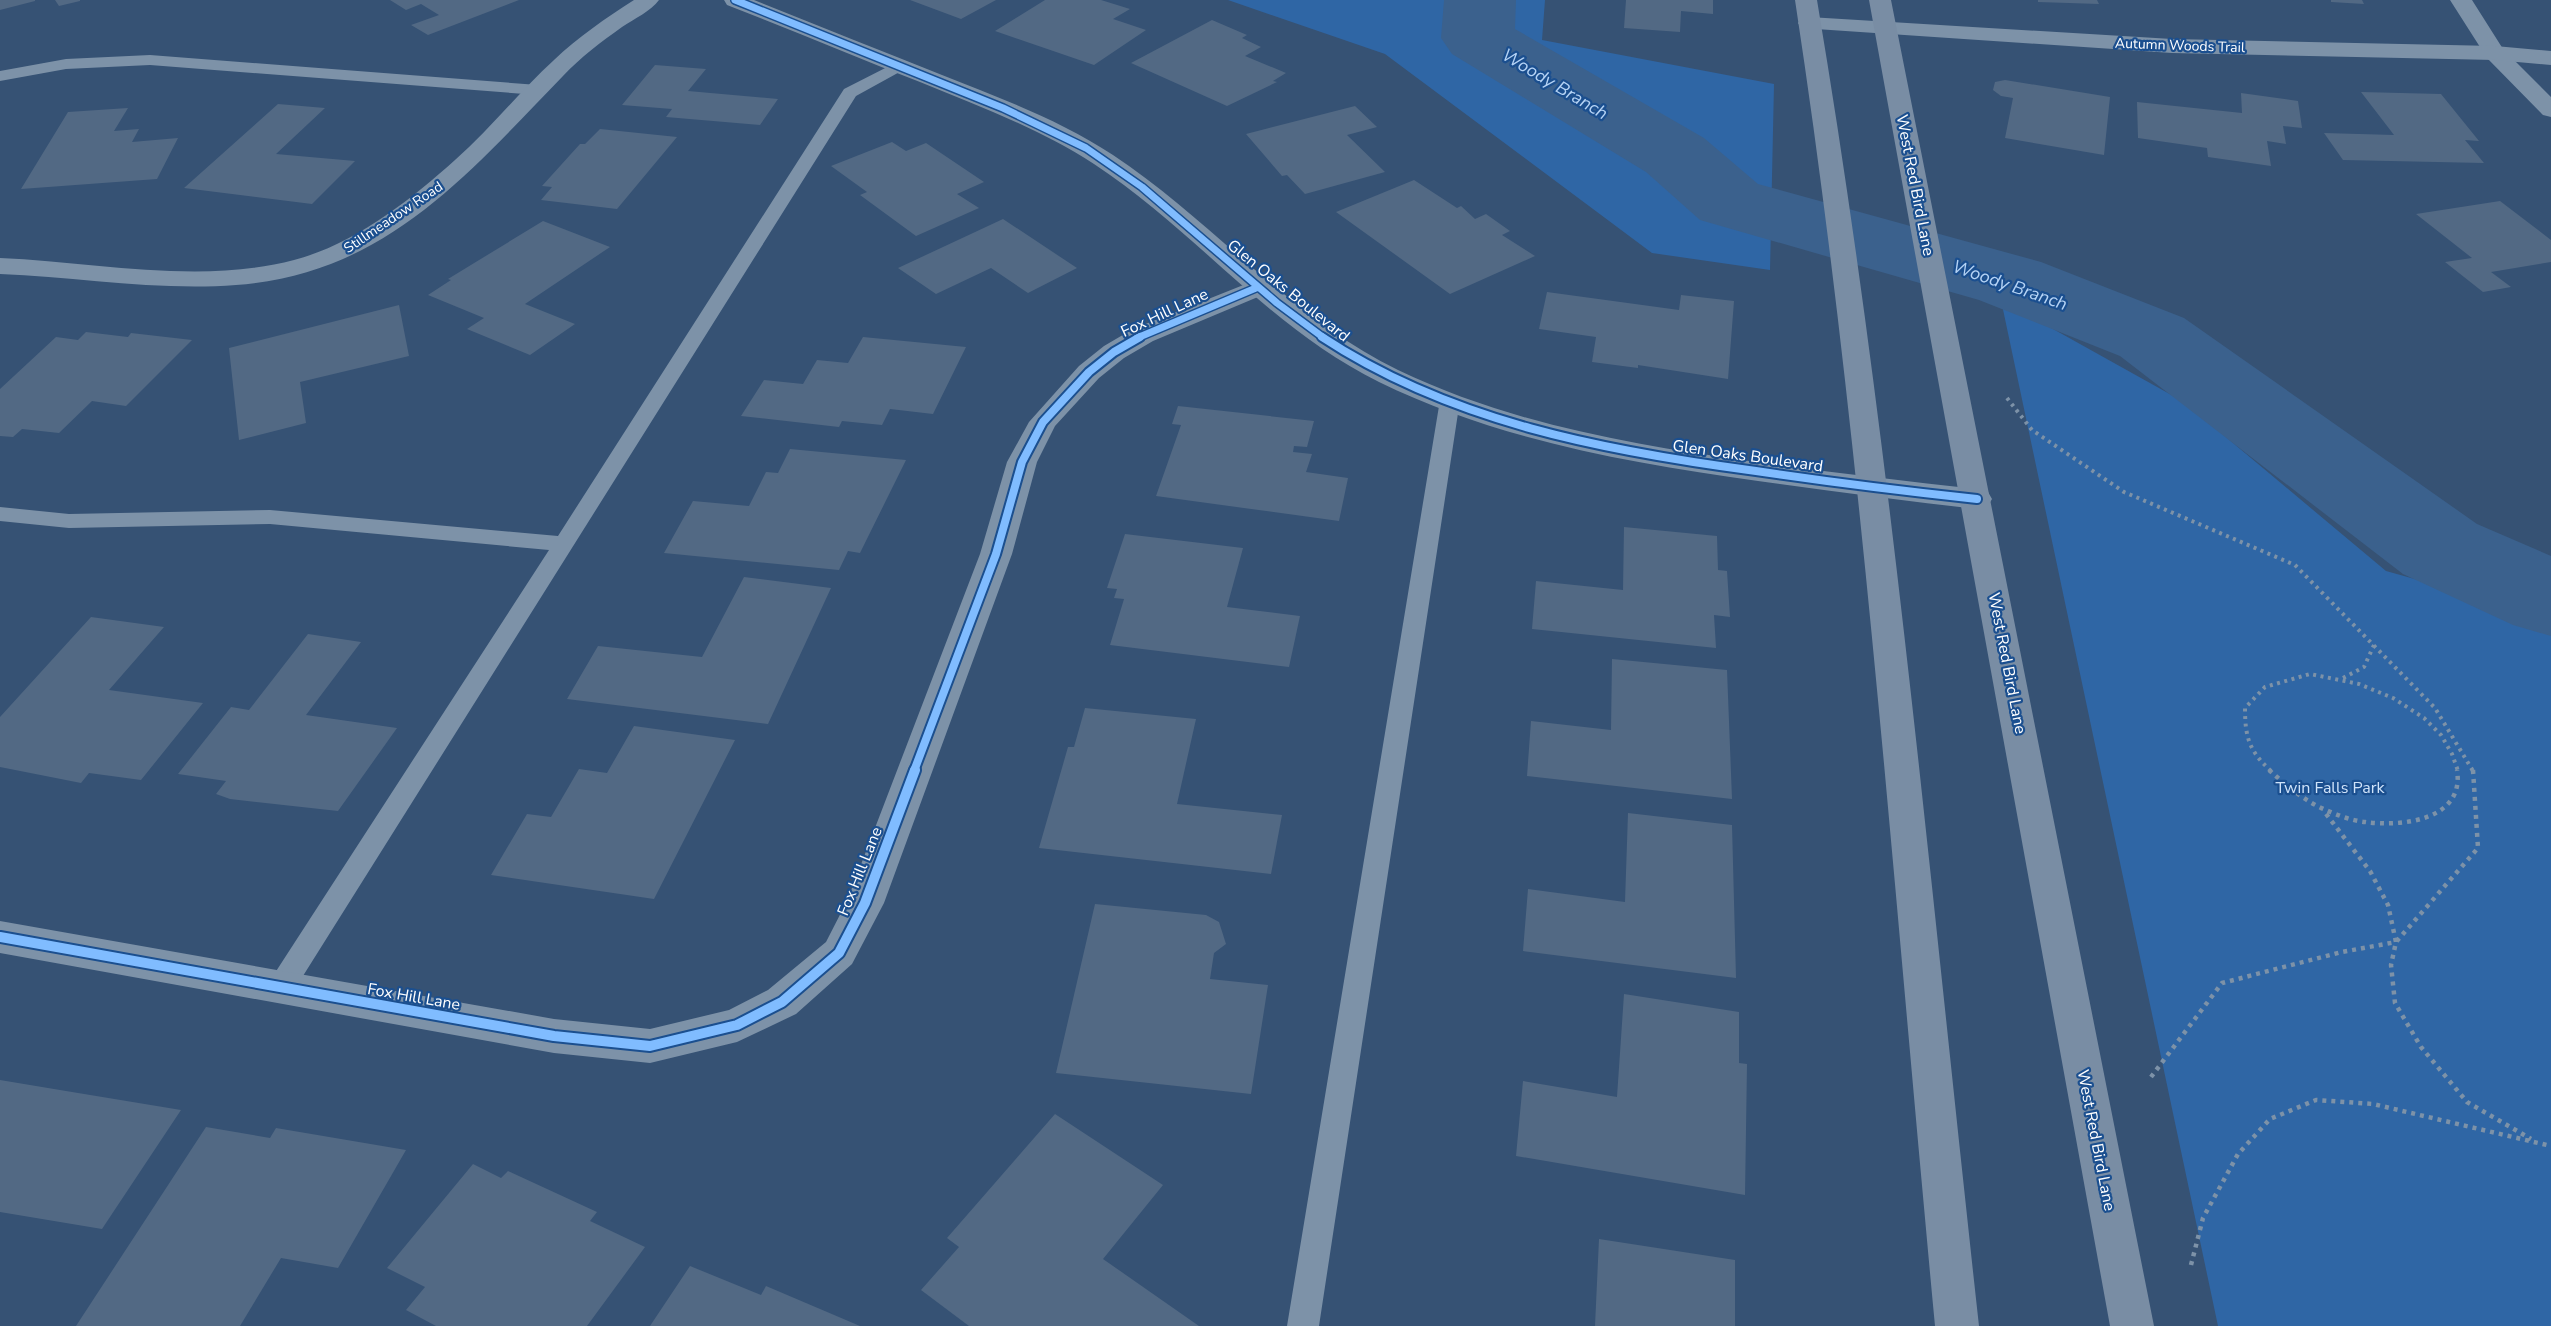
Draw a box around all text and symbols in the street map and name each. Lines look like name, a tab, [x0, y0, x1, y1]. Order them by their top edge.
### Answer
street label: Autumn Woods Trail	[2115, 34, 2246, 57]
water label: Woody Branch	[1497, 43, 1613, 125]
street label: West Red Bird Lane	[1891, 113, 1939, 258]
street label: Stillmeadow Road	[340, 177, 447, 258]
street label: Glen Oaks Boulevard	[1223, 235, 1354, 347]
water label: Woody Branch	[1949, 254, 2071, 316]
street label: Fox Hill Lane	[1117, 283, 1212, 343]
street label: Glen Oaks Boulevard	[1671, 435, 1824, 477]
street label: West Red Bird Lane	[1983, 591, 2031, 736]
park label: Twin Falls Park	[2275, 777, 2386, 799]
street label: Fox Hill Lane	[832, 824, 888, 919]
street label: Fox Hill Lane	[366, 978, 462, 1016]
street label: West Red Bird Lane	[2072, 1068, 2120, 1213]

